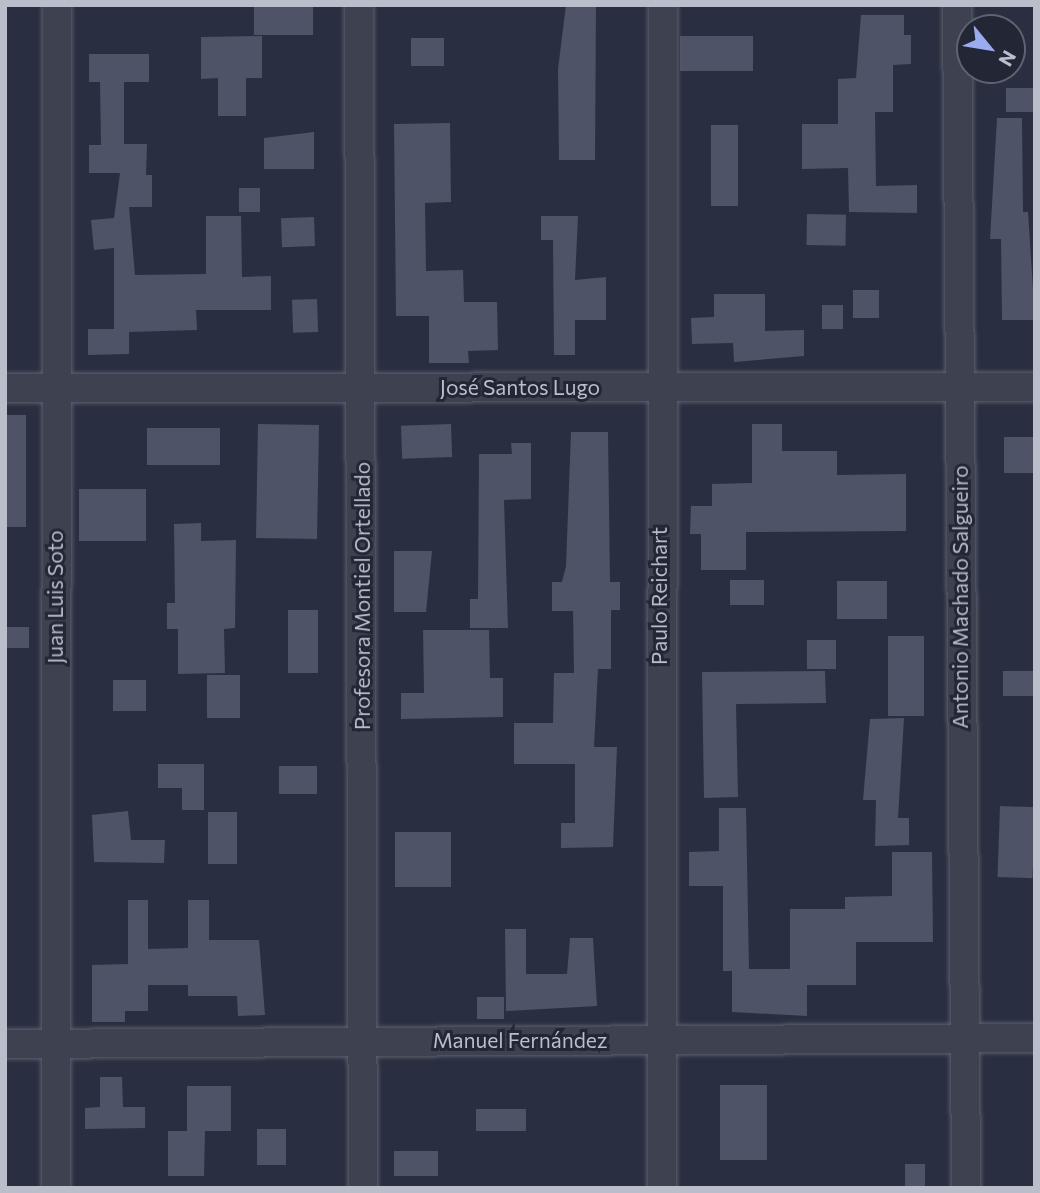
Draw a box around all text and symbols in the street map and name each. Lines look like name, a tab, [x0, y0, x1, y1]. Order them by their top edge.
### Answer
north arrow	[956, 14, 1026, 84]
text: N	[994, 47, 1021, 71]
street label: José Santos Lugo	[440, 374, 600, 400]
street label: Profesora Montiel Ortellado	[349, 462, 375, 730]
street label: Antonio Machado Salgueiro	[947, 465, 973, 729]
street label: Paulo Reichart	[646, 527, 672, 665]
street label: Juan Luis Soto	[42, 530, 68, 664]
street label: Manuel Fernández	[433, 1027, 607, 1053]

